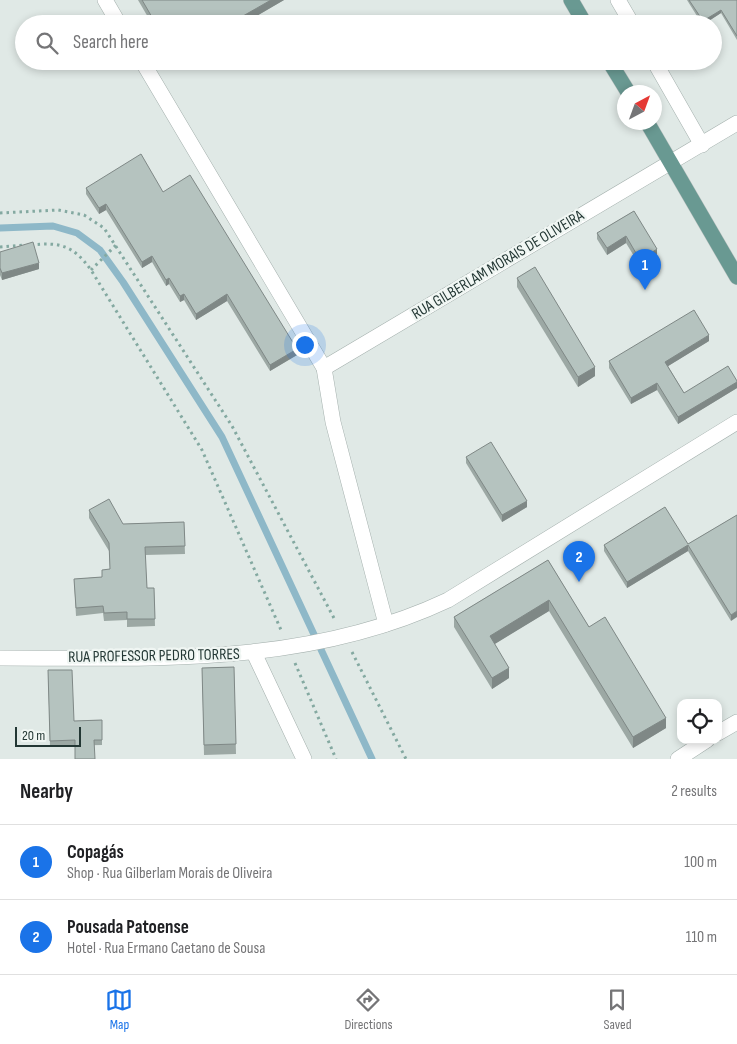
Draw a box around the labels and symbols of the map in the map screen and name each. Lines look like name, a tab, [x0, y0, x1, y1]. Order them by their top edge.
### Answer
north arrow	[617, 85, 662, 130]
street label: RUA GILBERLAM MORAIS DE OLIVEIRA	[409, 206, 587, 324]
pin: 1	[629, 249, 661, 290]
your location	[292, 332, 318, 358]
pin: 2	[563, 541, 595, 582]
street label: RUA PROFESSOR PEDRO TORRES	[68, 645, 240, 667]
scale bar	[15, 724, 81, 747]

